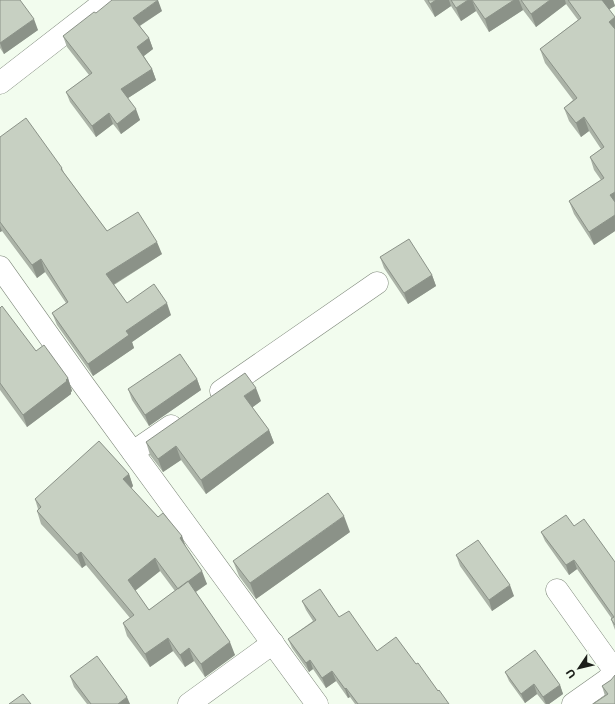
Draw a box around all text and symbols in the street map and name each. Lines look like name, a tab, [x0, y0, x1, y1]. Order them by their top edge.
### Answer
north arrow	[559, 648, 599, 688]
text: U	[563, 666, 579, 681]

